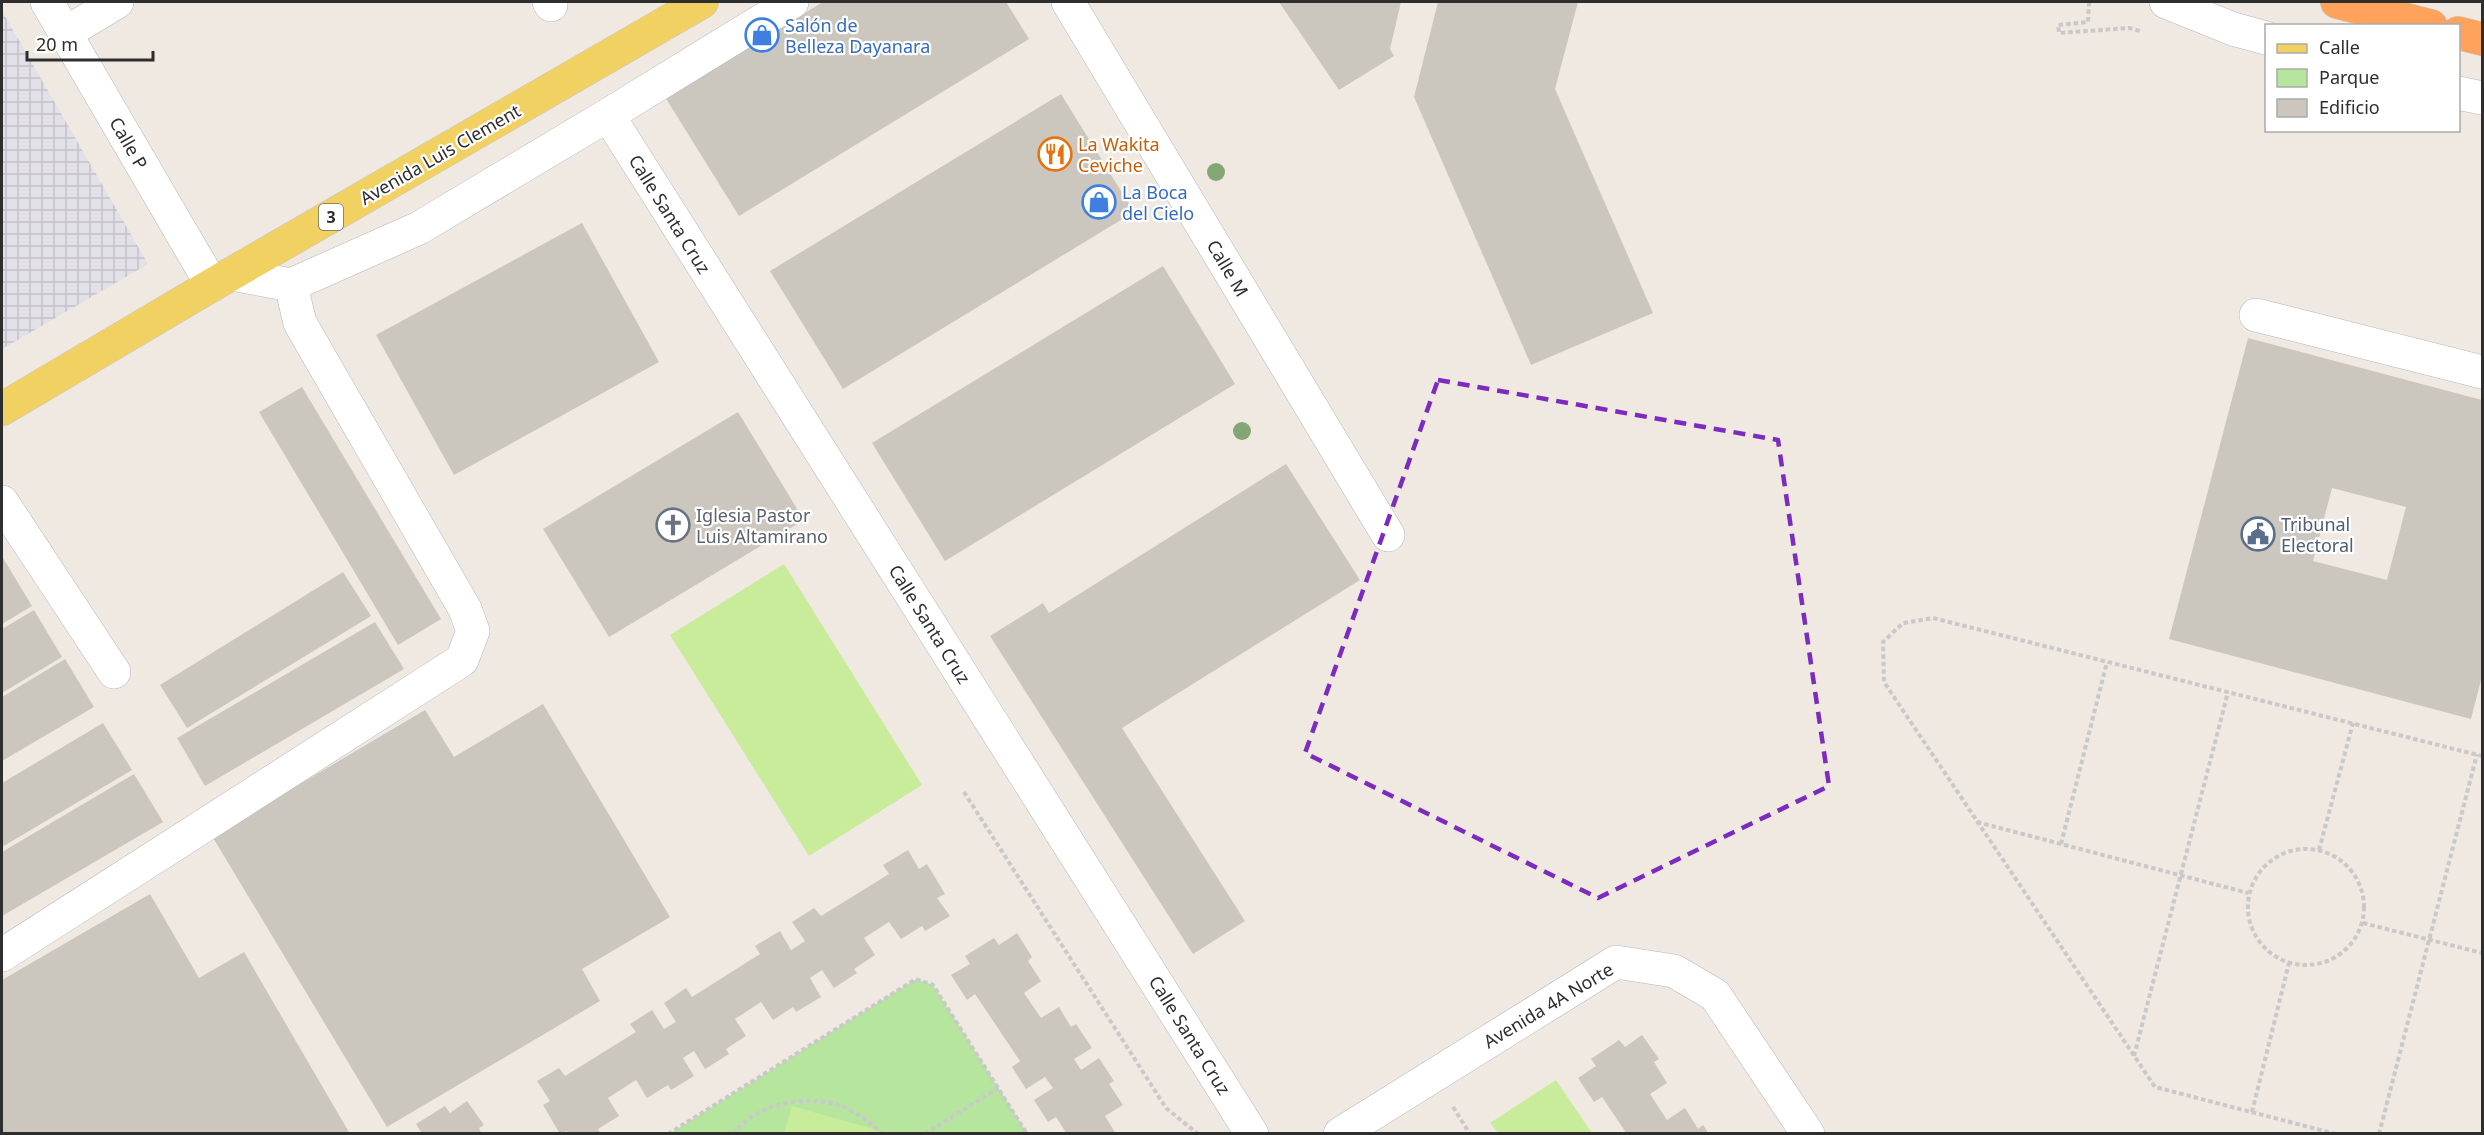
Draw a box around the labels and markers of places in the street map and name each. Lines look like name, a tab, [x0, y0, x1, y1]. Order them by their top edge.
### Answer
place label: Salón de Belleza Dayanara	[785, 13, 930, 58]
shop icon: Salón de Belleza Dayanara	[744, 17, 780, 53]
place label: La Wakita Ceviche	[1078, 132, 1160, 177]
restaurant icon: La Wakita Ceviche	[1037, 136, 1073, 172]
place label: La Boca del Cielo	[1122, 180, 1194, 225]
shop icon: La Boca del Cielo	[1081, 184, 1117, 220]
place label: Iglesia Pastor Luis Altamirano	[696, 503, 828, 548]
church icon: Iglesia Pastor Luis Altamirano	[655, 507, 691, 543]
place label: Tribunal Electoral	[2281, 512, 2354, 557]
public building icon: Tribunal Electoral	[2240, 516, 2276, 552]

